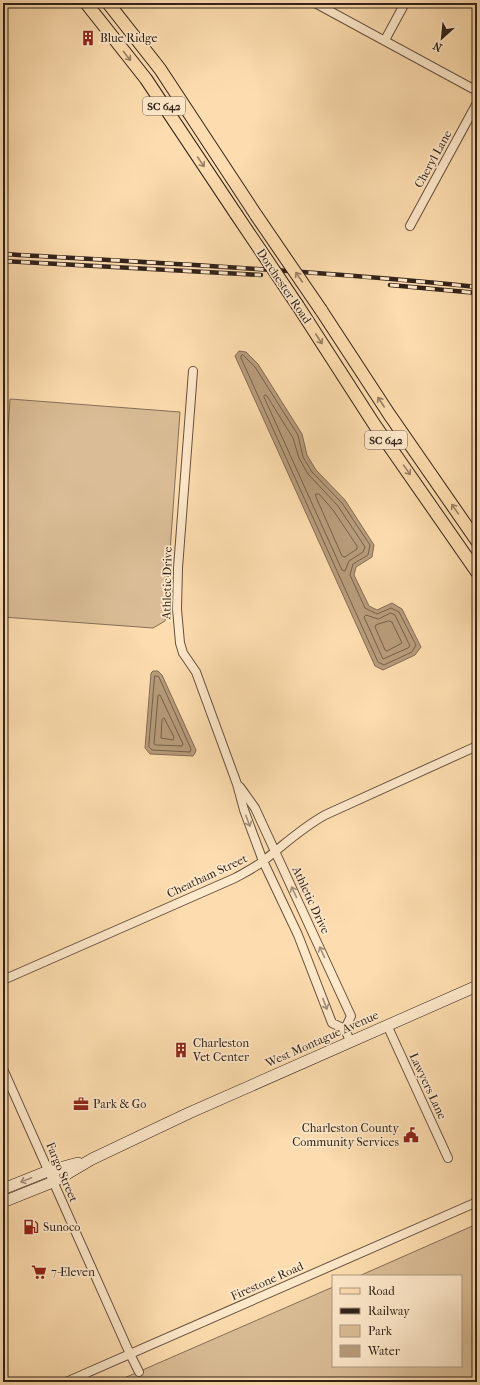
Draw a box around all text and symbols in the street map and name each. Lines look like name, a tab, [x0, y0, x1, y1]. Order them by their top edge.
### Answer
north arrow	[422, 18, 462, 58]
building icon: Blue Ridge	[79, 29, 97, 47]
place label: Blue Ridge	[100, 31, 157, 45]
text: N	[430, 38, 444, 54]
one-way arrow	[123, 50, 132, 61]
road number: SC 642	[143, 97, 185, 115]
street label: Cheryl Lane	[411, 128, 455, 190]
one-way arrow	[197, 156, 205, 167]
street label: Dorchester Road	[254, 246, 314, 326]
one-way arrow	[295, 272, 303, 283]
one-way arrow	[315, 333, 323, 344]
one-way arrow	[377, 397, 385, 408]
road number: SC 642	[365, 431, 407, 449]
one-way arrow	[403, 465, 411, 476]
one-way arrow	[451, 504, 459, 515]
street label: Athletic Drive	[159, 546, 175, 621]
one-way arrow	[244, 815, 252, 827]
street label: Cheatham Street	[165, 851, 250, 901]
street label: Athletic Drive	[289, 863, 333, 936]
one-way arrow	[290, 886, 297, 898]
one-way arrow	[318, 947, 325, 959]
one-way arrow	[322, 997, 330, 1009]
street label: West Montague Avenue	[262, 1008, 381, 1071]
place label: Charleston Vet Center	[192, 1036, 250, 1064]
building icon: Charleston Vet Center	[172, 1041, 190, 1059]
street label: Lawyers Lane	[407, 1051, 449, 1121]
office icon: Park & Go	[72, 1095, 90, 1113]
place label: Park & Go	[93, 1097, 146, 1111]
place label: Charleston County Community Services	[292, 1121, 400, 1149]
public building icon: Charleston County Community Services	[402, 1126, 420, 1144]
street label: Fargo Street	[43, 1140, 81, 1205]
one-way arrow	[20, 1176, 32, 1184]
fuel station icon: Sunoco	[22, 1218, 40, 1236]
place label: Sunoco	[43, 1220, 80, 1234]
street label: Firestone Road	[229, 1259, 306, 1303]
supermarket icon: 7-Eleven	[30, 1263, 48, 1281]
place label: 7-Eleven	[51, 1265, 95, 1279]
legend	[332, 1275, 462, 1367]
text: Road	[368, 1284, 395, 1298]
text: Railway	[368, 1304, 410, 1318]
text: Park	[368, 1324, 393, 1338]
text: Water	[367, 1344, 401, 1358]

